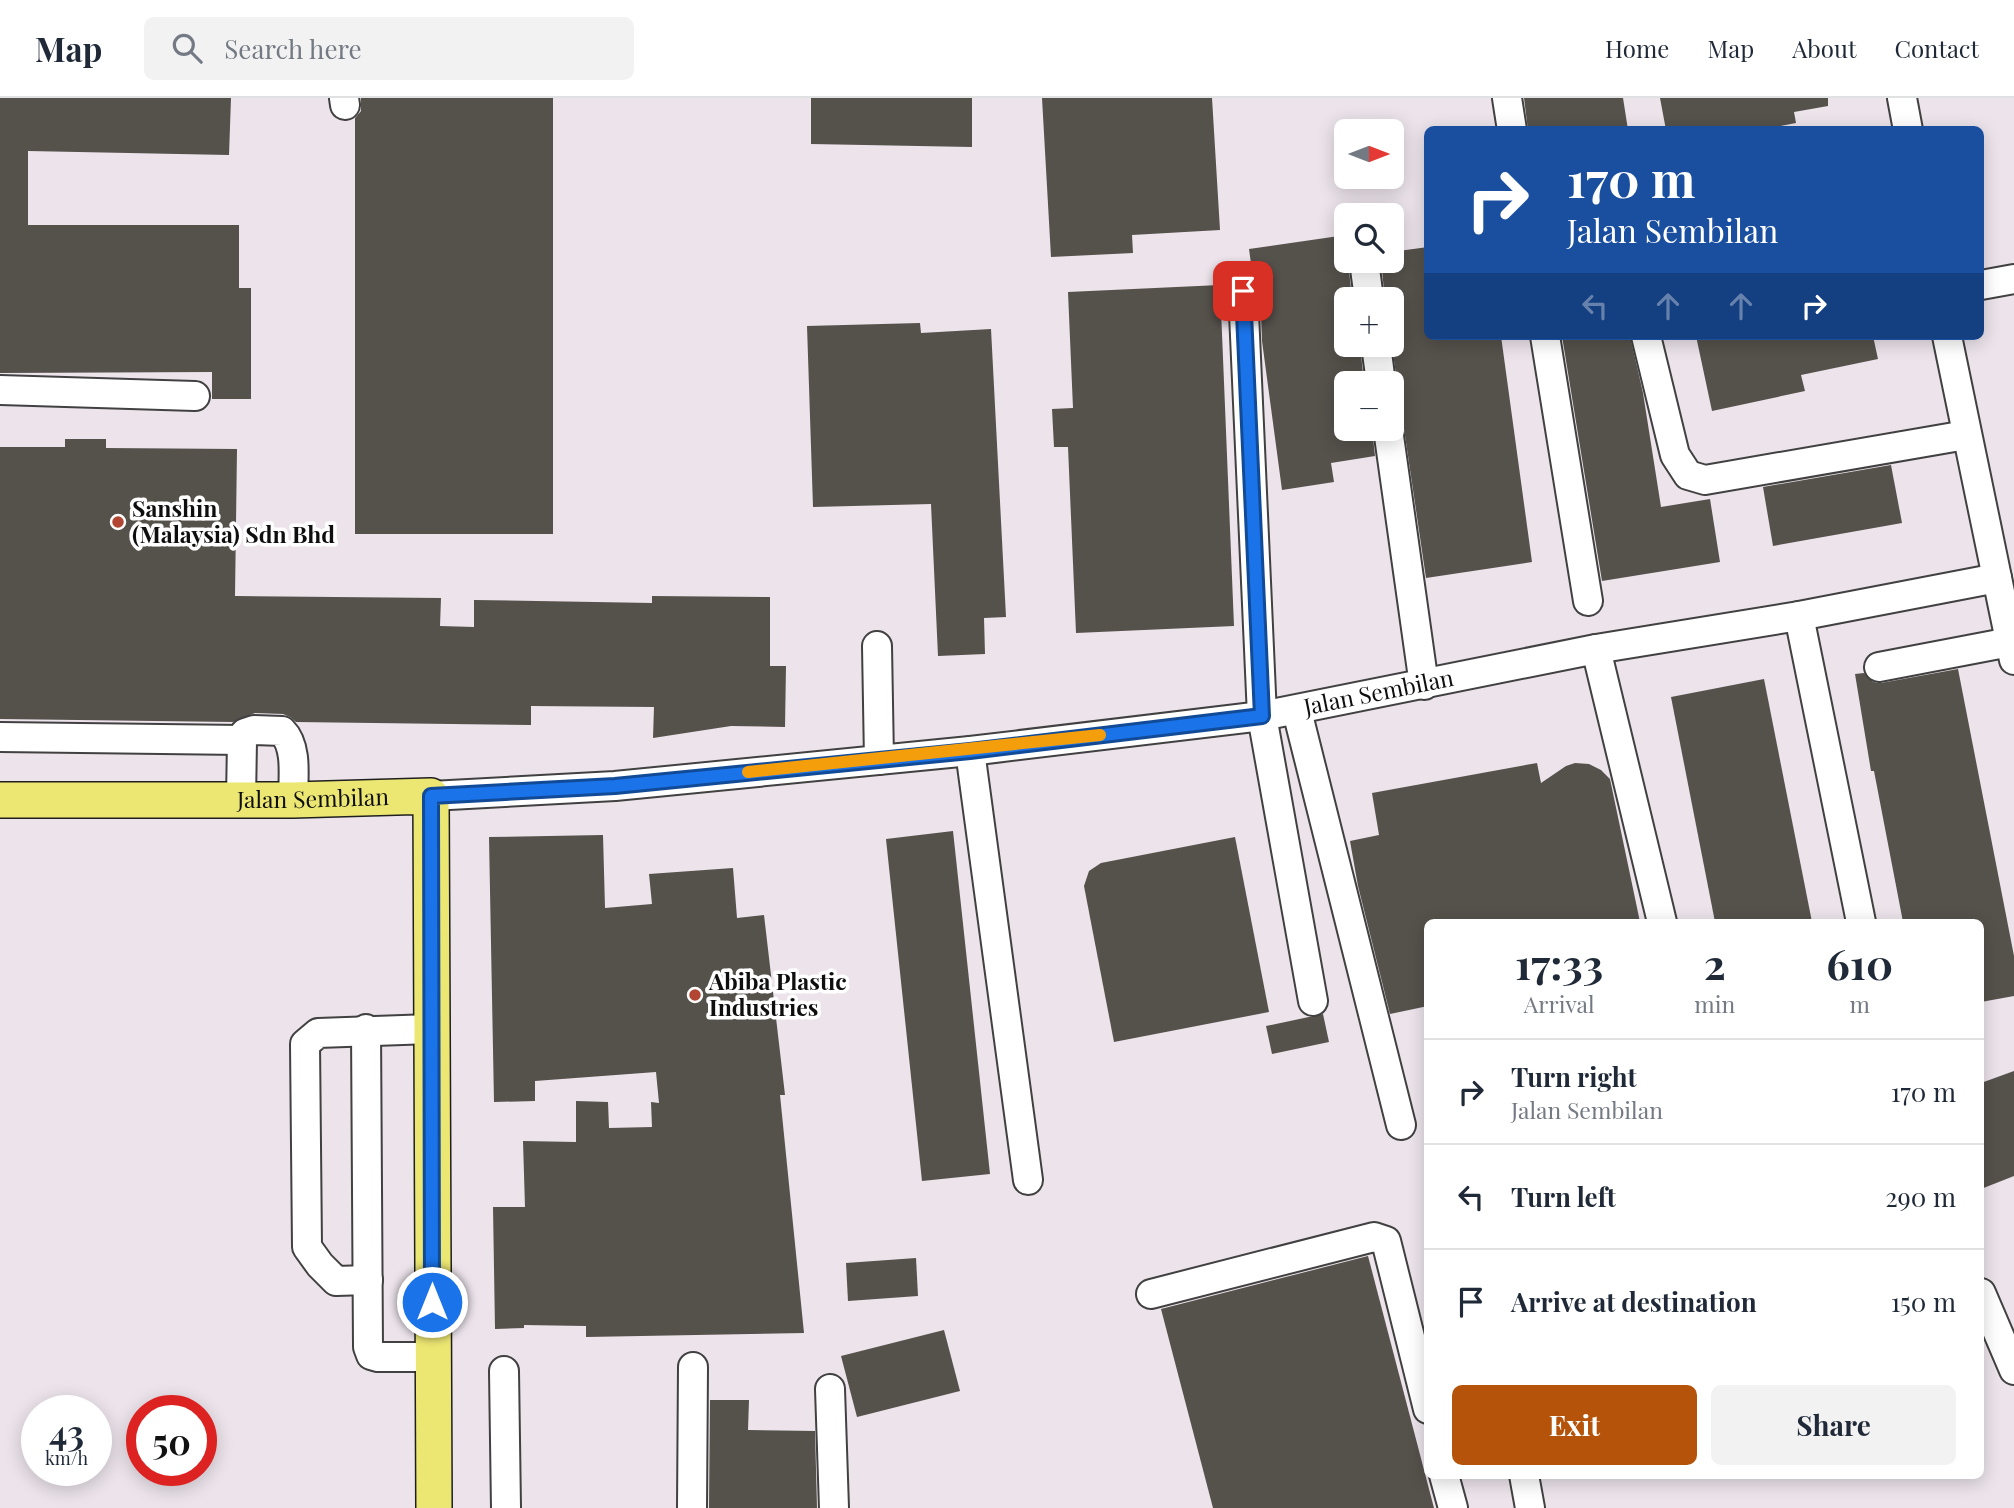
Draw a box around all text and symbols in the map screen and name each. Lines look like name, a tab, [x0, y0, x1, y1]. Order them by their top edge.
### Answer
search box	[144, 17, 634, 80]
text: Map	[35, 26, 102, 70]
icon: search	[168, 29, 206, 67]
text: Search here	[224, 31, 362, 66]
text: Home	[1605, 32, 1669, 64]
text: Map	[1707, 32, 1754, 64]
text: About	[1792, 32, 1856, 64]
text: Contact	[1894, 32, 1979, 64]
north arrow	[1334, 119, 1404, 189]
map controls	[1334, 119, 1404, 441]
text: 170 m	[1567, 145, 1695, 210]
icon: right	[1452, 154, 1543, 245]
button: search	[1334, 203, 1404, 273]
text: Jalan Sembilan	[1567, 208, 1778, 251]
pin	[1213, 261, 1273, 321]
icon: arrive	[1224, 272, 1262, 310]
button: +	[1334, 287, 1404, 357]
icon: left	[1576, 287, 1614, 325]
icon: ahead	[1649, 287, 1687, 325]
icon: ahead	[1722, 287, 1760, 325]
icon: right	[1795, 287, 1833, 325]
button: −	[1334, 371, 1404, 441]
place label: Sanshin (Malaysia) Sdn Bhd	[132, 492, 335, 549]
marker: Sanshin (Malaysia) Sdn Bhd	[110, 514, 126, 530]
street label: Jalan Sembilan	[1300, 661, 1456, 721]
street label: Jalan Sembilan	[236, 780, 390, 814]
text: 17:33	[1515, 935, 1603, 991]
text: 2	[1704, 935, 1726, 991]
text: 610	[1826, 935, 1893, 991]
place label: Abiba Plastic Industries	[708, 965, 847, 1022]
marker: Abiba Plastic Industries	[687, 987, 703, 1003]
text: Arrival	[1524, 988, 1595, 1019]
text: min	[1694, 988, 1735, 1019]
text: m	[1849, 988, 1870, 1019]
text: Turn right	[1511, 1059, 1637, 1094]
icon: right	[1452, 1073, 1490, 1111]
text: 170 m	[1891, 1074, 1956, 1109]
text: Jalan Sembilan	[1511, 1094, 1663, 1125]
icon: left	[1452, 1178, 1490, 1216]
text: Turn left	[1511, 1179, 1616, 1214]
text: 290 m	[1885, 1179, 1956, 1214]
position arrow	[395, 1265, 469, 1339]
icon: arrive	[1452, 1283, 1490, 1321]
text: Arrive at destination	[1511, 1284, 1757, 1319]
text: 150 m	[1891, 1284, 1956, 1319]
button: Exit	[1452, 1385, 1697, 1465]
button: Share	[1711, 1385, 1956, 1465]
speed limit sign: 50	[126, 1395, 217, 1486]
text: 43	[49, 1408, 84, 1455]
text: km/h	[45, 1446, 88, 1470]

